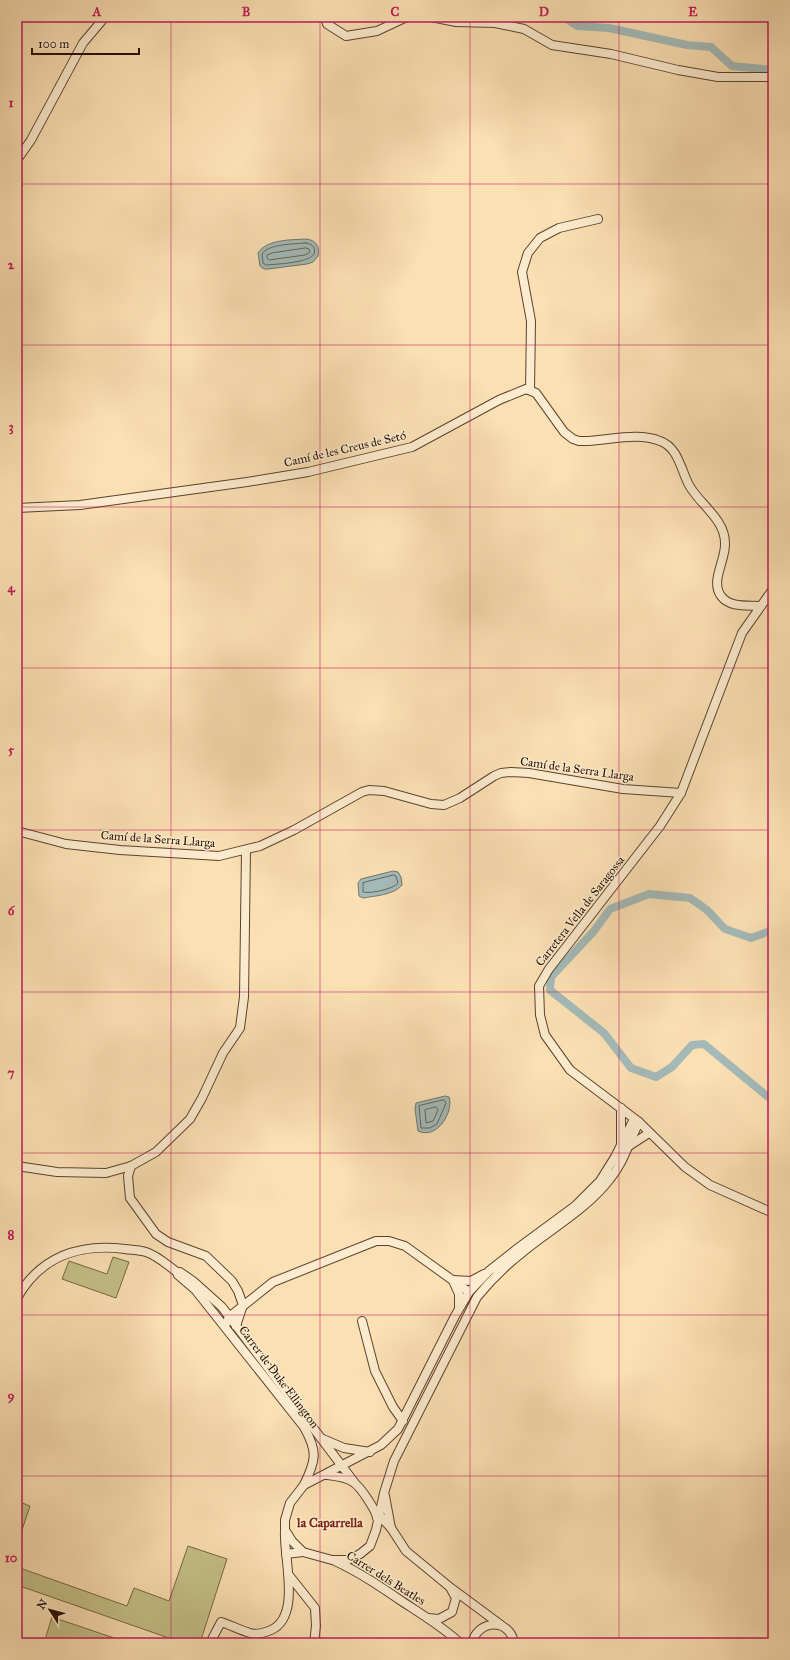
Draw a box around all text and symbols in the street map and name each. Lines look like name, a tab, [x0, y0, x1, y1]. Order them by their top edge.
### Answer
text: A	[92, 4, 102, 20]
text: B	[242, 4, 251, 20]
text: C	[391, 4, 400, 20]
text: D	[539, 4, 549, 20]
text: E	[688, 4, 698, 20]
scale bar	[32, 30, 139, 56]
text: 100 m	[38, 37, 69, 51]
text: 1	[8, 95, 14, 111]
text: 2	[8, 257, 15, 273]
text: 3	[8, 419, 14, 435]
street label: Camí de les Creus de Setó	[283, 428, 407, 470]
text: 4	[7, 580, 15, 596]
text: 5	[8, 742, 15, 758]
street label: Camí de la Serra Llarga	[519, 754, 636, 785]
street label: Camí de la Serra Llarga	[100, 828, 217, 851]
street label: Carretera Vella de Saragossa	[533, 852, 629, 969]
text: 6	[8, 903, 16, 919]
text: 7	[8, 1065, 15, 1081]
text: 8	[8, 1227, 15, 1243]
street label: Carrer de Duke Ellington	[235, 1323, 322, 1432]
text: 9	[8, 1388, 15, 1404]
district label: la Caparrella	[296, 1515, 363, 1531]
street label: Carrer dels Beatles	[344, 1548, 428, 1608]
text: 10	[5, 1550, 18, 1566]
north arrow	[30, 1590, 70, 1630]
text: N	[34, 1596, 51, 1612]

